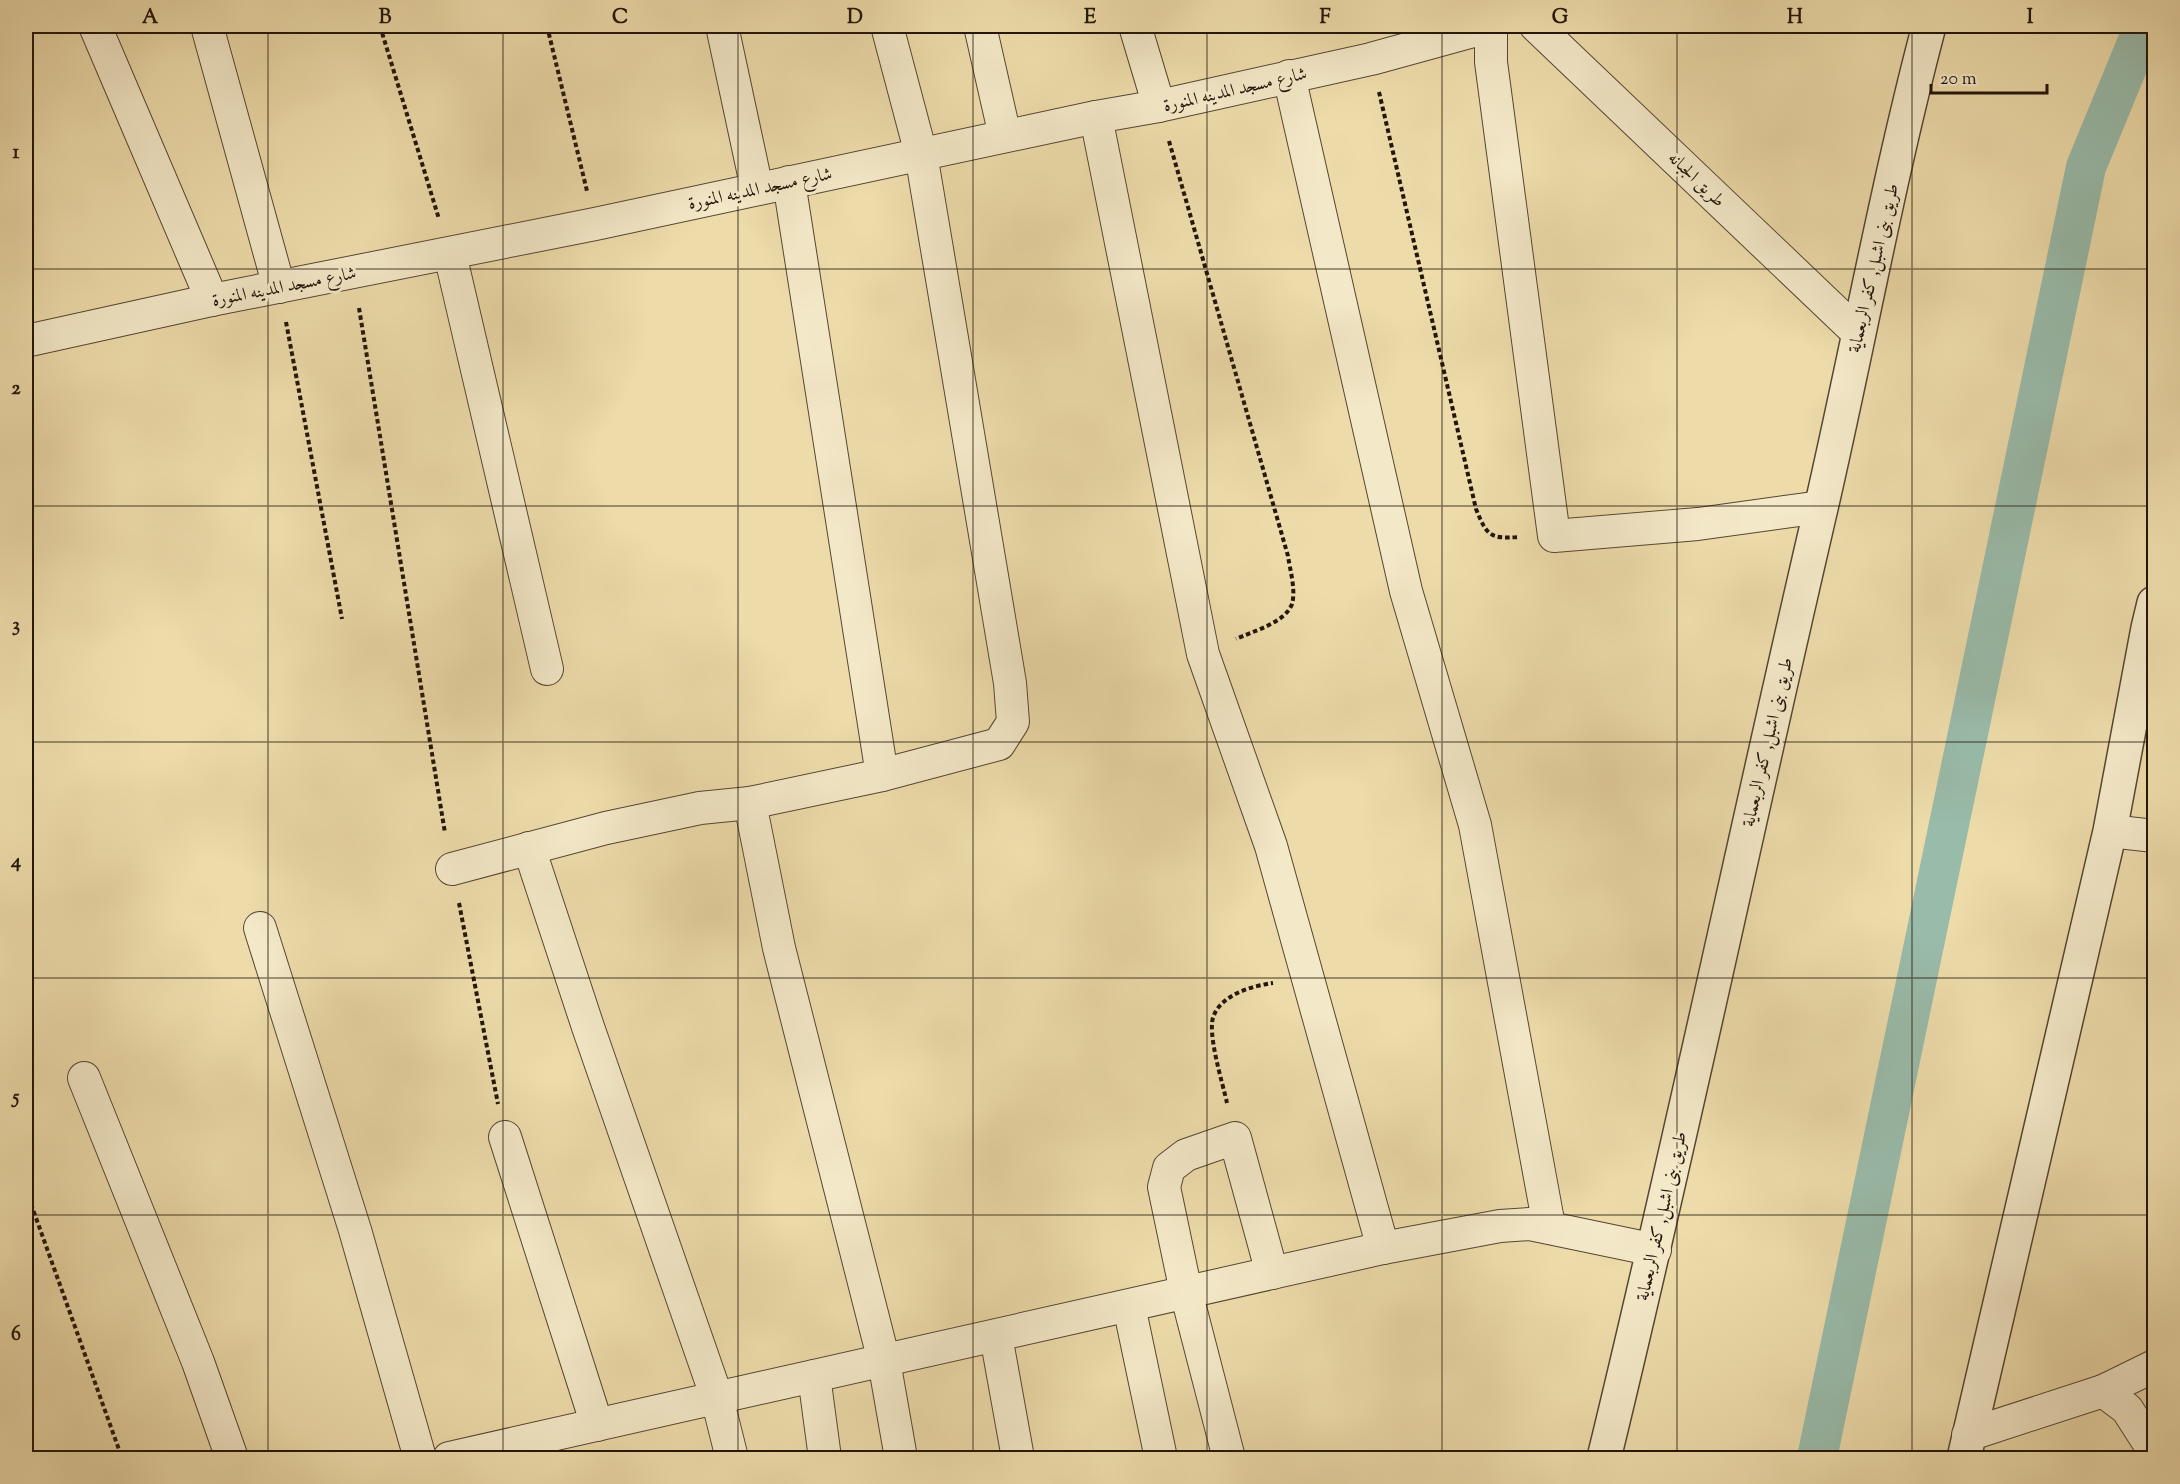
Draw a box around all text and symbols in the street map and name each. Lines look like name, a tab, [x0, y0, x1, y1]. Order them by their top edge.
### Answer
text: A	[142, 4, 159, 33]
text: B	[379, 4, 392, 33]
text: C	[612, 4, 628, 33]
text: D	[847, 4, 863, 33]
text: E	[1084, 4, 1097, 33]
text: F	[1319, 4, 1331, 33]
text: G	[1552, 4, 1569, 33]
text: H	[1787, 4, 1803, 33]
text: I	[2027, 4, 2034, 33]
scale bar	[1931, 57, 2046, 95]
street label: شارع مسجد المدينه المنورة	[1161, 62, 1310, 120]
text: 20 m	[1940, 67, 1977, 93]
text: 1	[13, 139, 20, 168]
street label: طريق الجبانه	[1661, 147, 1730, 214]
street label: شارع مسجد المدينه المنورة	[686, 162, 835, 218]
street label: طريق بنى اشبل, كفر الربعماية	[1843, 181, 1907, 356]
street label: شارع مسجد المدينه المنورة	[210, 261, 359, 315]
text: 2	[11, 375, 21, 404]
text: 3	[12, 612, 20, 641]
street label: طريق بنى اشبل, كفر الربعماية	[1737, 655, 1801, 830]
text: 4	[10, 848, 21, 877]
text: 5	[11, 1084, 20, 1113]
street label: طريق بنى اشبل, كفر الربعماية	[1631, 1129, 1695, 1304]
text: 6	[11, 1321, 21, 1350]

